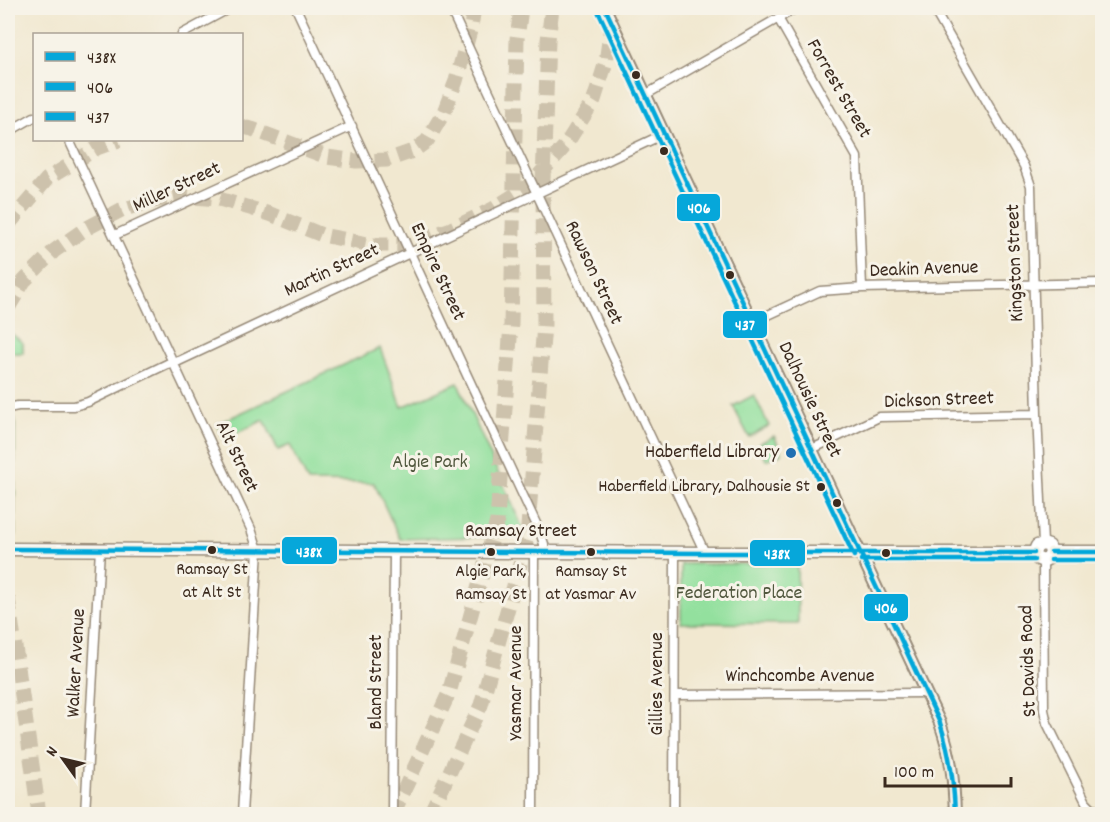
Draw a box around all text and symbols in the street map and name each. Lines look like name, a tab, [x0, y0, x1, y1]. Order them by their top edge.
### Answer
legend	[33, 33, 243, 141]
street label: Forrest Street	[798, 34, 878, 144]
text: 438X	[87, 47, 116, 72]
unlabelled marker	[630, 69, 642, 81]
text: 406	[87, 77, 113, 102]
text: 437	[87, 107, 109, 132]
unlabelled marker	[658, 145, 670, 157]
street label: Miller Street	[128, 155, 226, 221]
line badge: 406	[676, 193, 721, 222]
text: 406	[687, 198, 711, 221]
street label: Kingston Street	[1000, 204, 1032, 322]
street label: Rawson Street	[557, 216, 629, 330]
street label: Empire Street	[402, 218, 472, 326]
street label: Martin Street	[280, 237, 384, 305]
street label: Deakin Avenue	[869, 254, 979, 286]
unlabelled marker	[724, 269, 736, 281]
line badge: 437	[722, 310, 768, 339]
text: 437	[735, 315, 755, 338]
street label: Dalhousie Street	[770, 337, 848, 463]
street label: Dickson Street	[884, 385, 994, 417]
street label: Alt Street	[207, 417, 265, 497]
place label: Haberfield Library	[645, 439, 780, 467]
marker: Haberfield Library	[784, 446, 798, 460]
park label: Algie Park	[392, 449, 468, 477]
place label: Haberfield Library, Dalhousie St	[598, 475, 810, 500]
marker: Haberfield Library, Dalhousie St	[815, 481, 827, 493]
unlabelled marker	[831, 497, 843, 509]
street label: Ramsay Street	[465, 518, 577, 546]
line badge: 438X	[281, 536, 338, 565]
line badge: 438X	[749, 539, 806, 567]
text: 438X	[296, 542, 322, 565]
marker: Ramsay St at Alt St	[206, 544, 218, 556]
text: 438X	[764, 544, 790, 567]
marker: Algie Park, Ramsay St	[485, 546, 497, 558]
marker: Ramsay St at Yasmar Av	[585, 546, 597, 558]
unlabelled marker	[880, 547, 892, 559]
place label: Ramsay St at Alt St	[176, 558, 248, 606]
place label: Algie Park, Ramsay St	[455, 560, 527, 608]
place label: Ramsay St at Yasmar Av	[546, 560, 637, 608]
park label: Federation Place	[676, 580, 802, 608]
line badge: 406	[863, 593, 909, 622]
text: 406	[874, 598, 898, 621]
street label: St Davids Road	[1013, 604, 1045, 718]
street label: Walker Avenue	[60, 607, 94, 718]
street label: Yasmar Avenue	[503, 625, 531, 740]
street label: Gillies Avenue	[644, 632, 672, 736]
street label: Bland Street	[363, 634, 391, 730]
street label: Winchcombe Avenue	[725, 663, 875, 691]
north arrow	[33, 729, 93, 789]
text: N	[41, 742, 64, 762]
scale bar	[885, 750, 1011, 788]
text: 100 m	[894, 761, 934, 786]

